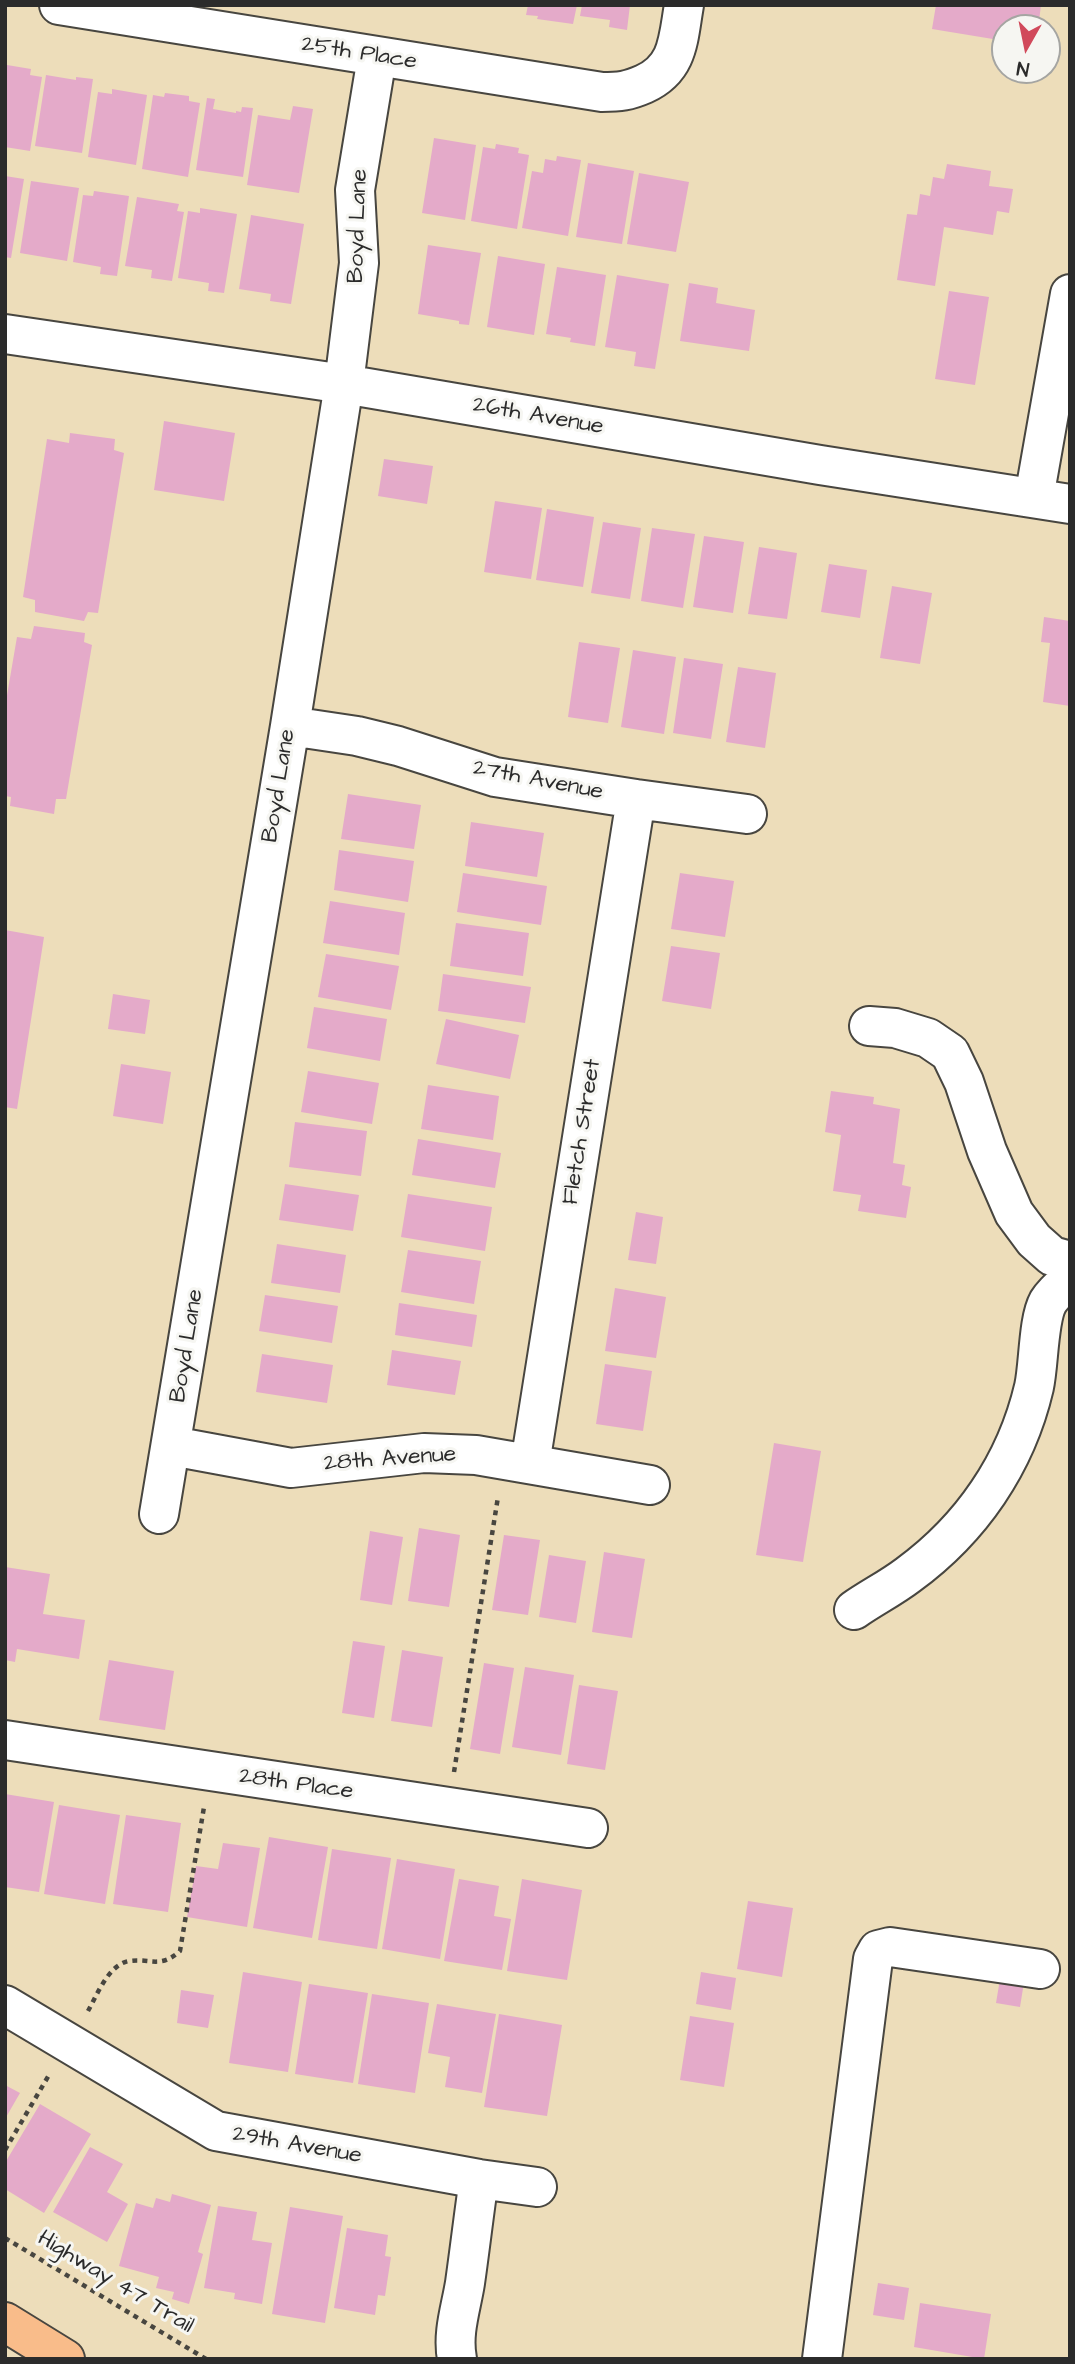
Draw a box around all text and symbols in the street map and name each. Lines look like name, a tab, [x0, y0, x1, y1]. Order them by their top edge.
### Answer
north arrow	[991, 14, 1061, 84]
street label: 25th Place	[299, 31, 419, 77]
text: N	[1015, 54, 1031, 83]
street label: Boyd Lane	[343, 168, 375, 284]
street label: 26th Avenue	[471, 392, 605, 442]
street label: Boyd Lane	[257, 727, 303, 845]
street label: 27th Avenue	[471, 755, 605, 807]
street label: Fletch Street	[558, 1057, 608, 1207]
street label: Boyd Lane	[165, 1287, 211, 1405]
street label: 28th Avenue	[323, 1442, 457, 1478]
street label: 28th Place	[237, 1763, 355, 1807]
street label: 29th Avenue	[230, 2121, 364, 2171]
street label: Highway 47 Trail	[32, 2225, 198, 2341]

